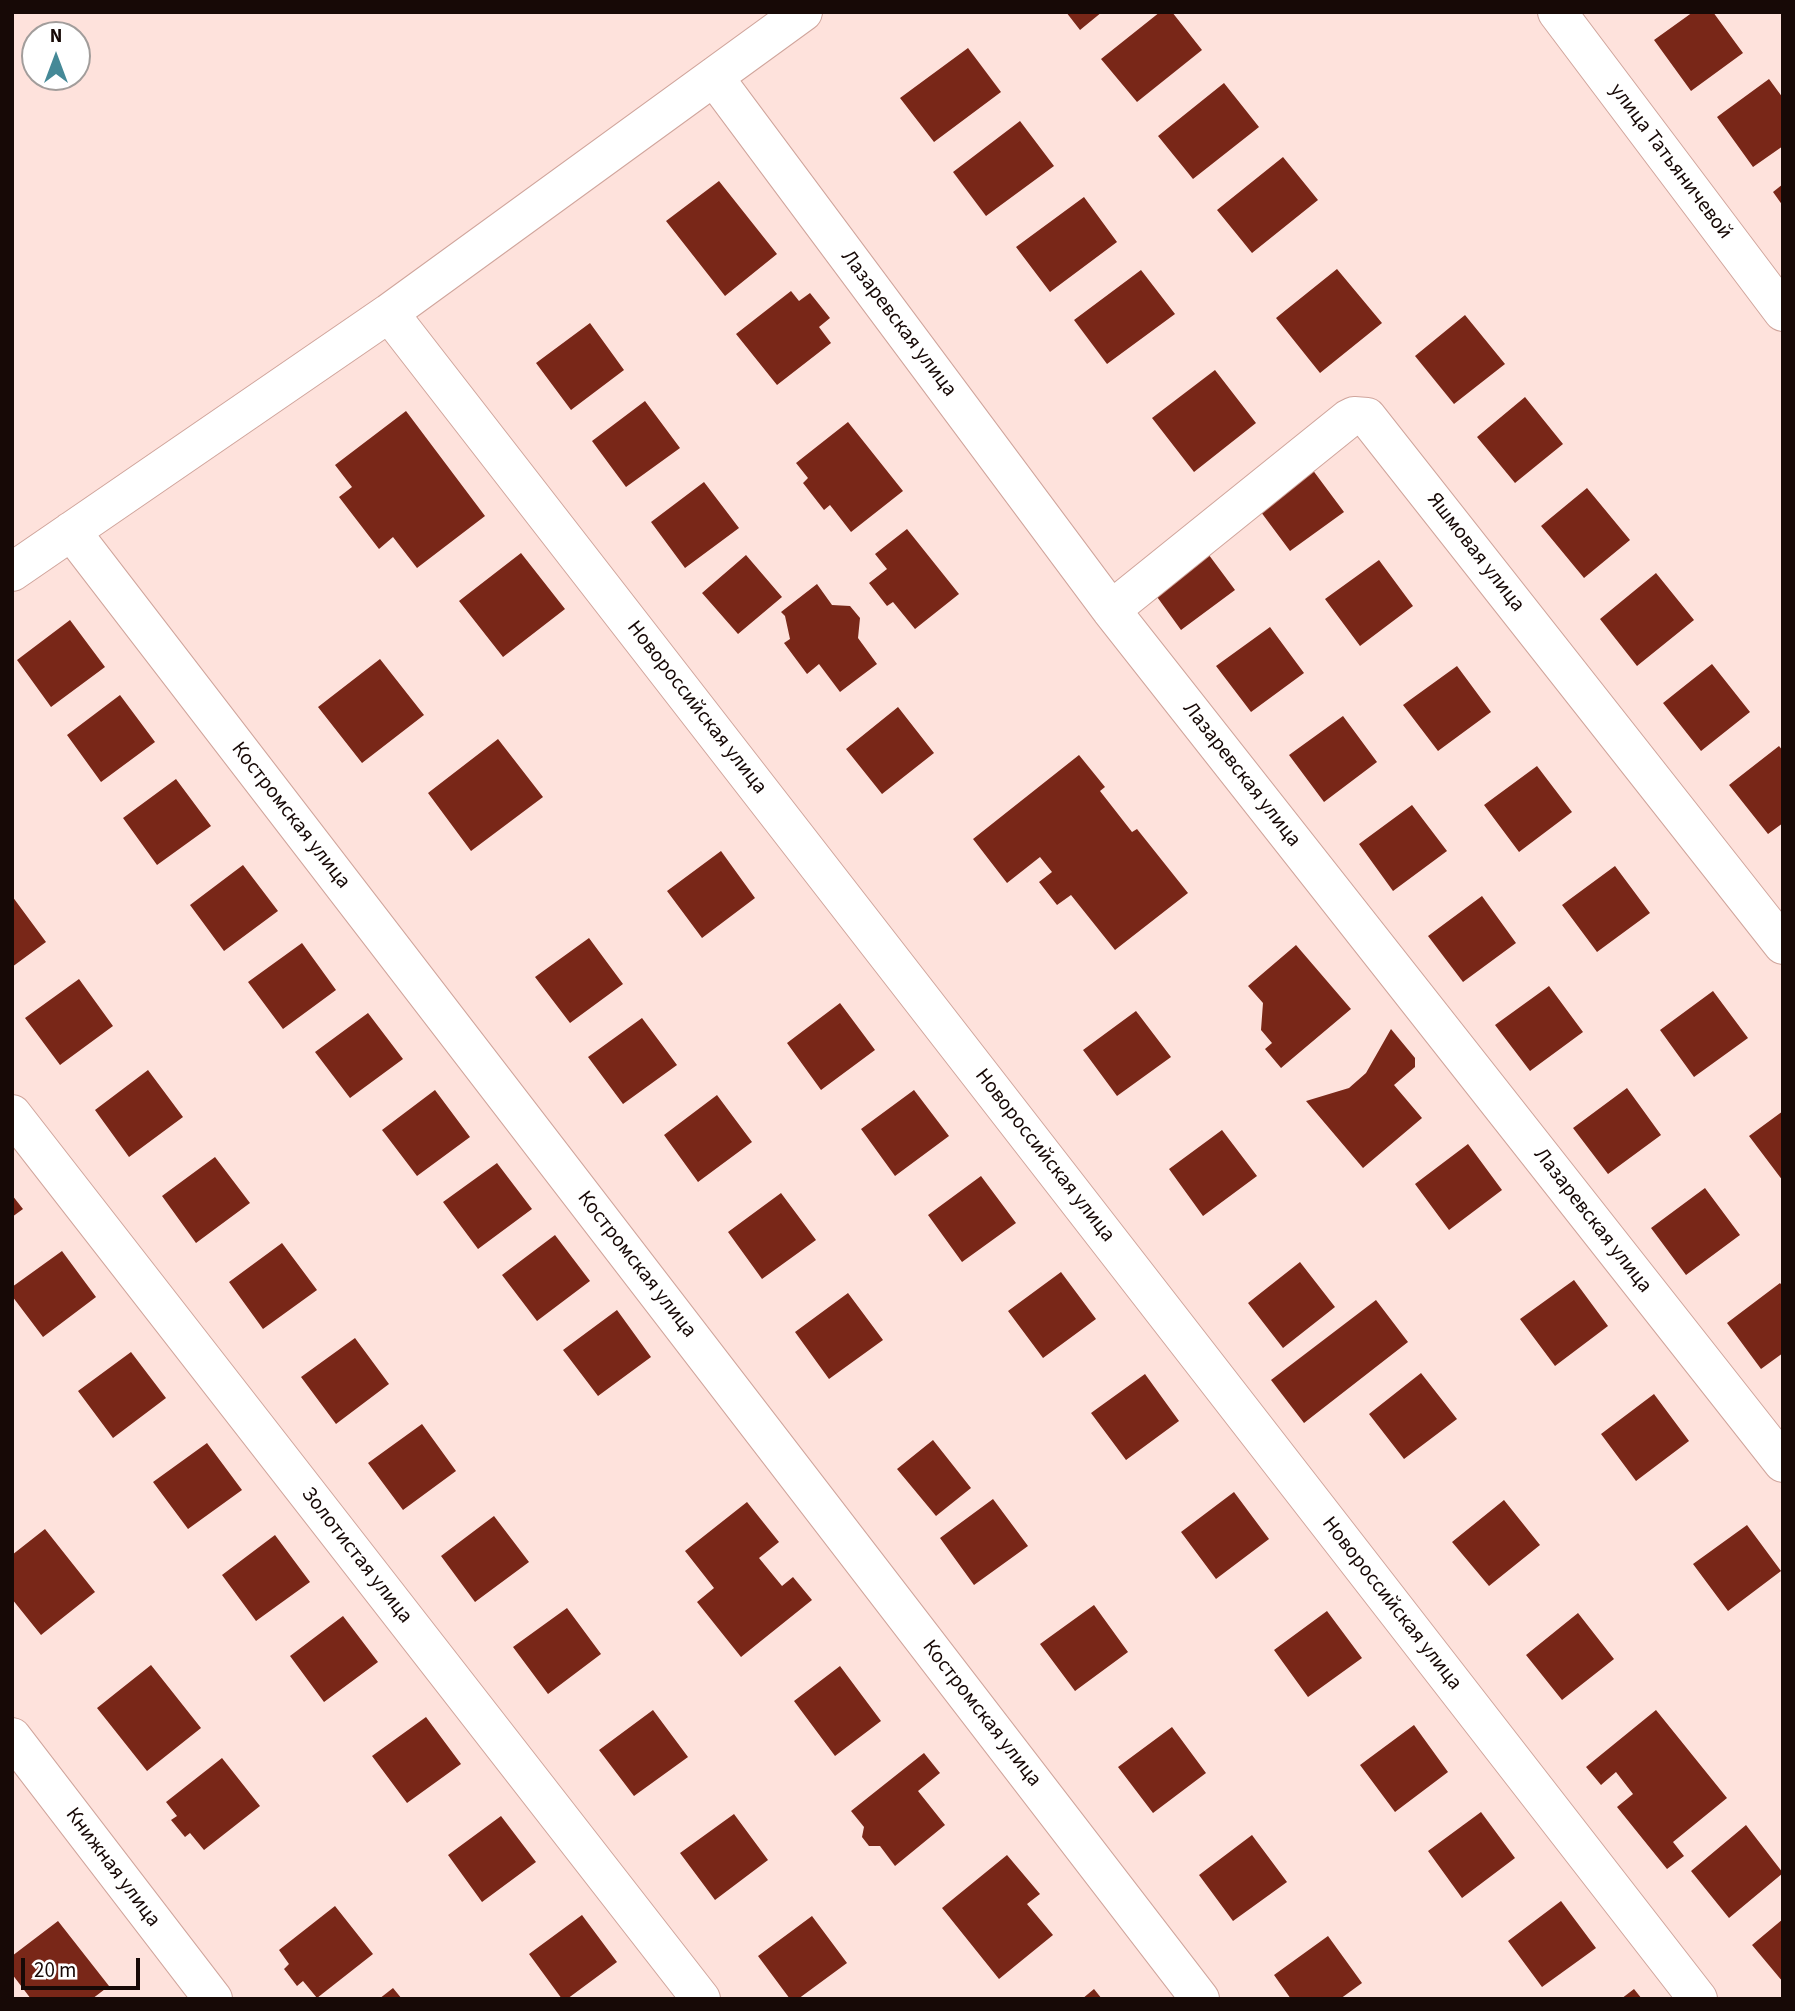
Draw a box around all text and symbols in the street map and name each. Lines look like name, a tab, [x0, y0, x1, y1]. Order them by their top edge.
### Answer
north arrow	[21, 21, 91, 91]
text: N	[50, 23, 62, 50]
street label: улица Татьяничевой	[1603, 79, 1737, 245]
street label: Лазаревская улица	[835, 246, 961, 402]
street label: Яшмовая улица	[1421, 489, 1529, 617]
street label: Новороссийская улица	[621, 616, 771, 800]
street label: Лазаревская улица	[1177, 697, 1305, 853]
street label: Костромская улица	[225, 738, 355, 894]
street label: Новороссийская улица	[969, 1064, 1119, 1248]
street label: Лазаревская улица	[1528, 1143, 1656, 1299]
street label: Костромская улица	[571, 1187, 701, 1343]
street label: Золотистая улица	[295, 1483, 417, 1629]
street label: Новороссийская улица	[1316, 1512, 1466, 1696]
street label: Костромская улица	[916, 1636, 1046, 1792]
street label: Книжная улица	[59, 1803, 165, 1933]
scale bar	[24, 1944, 144, 1988]
text: 20 m	[34, 1955, 76, 1985]

